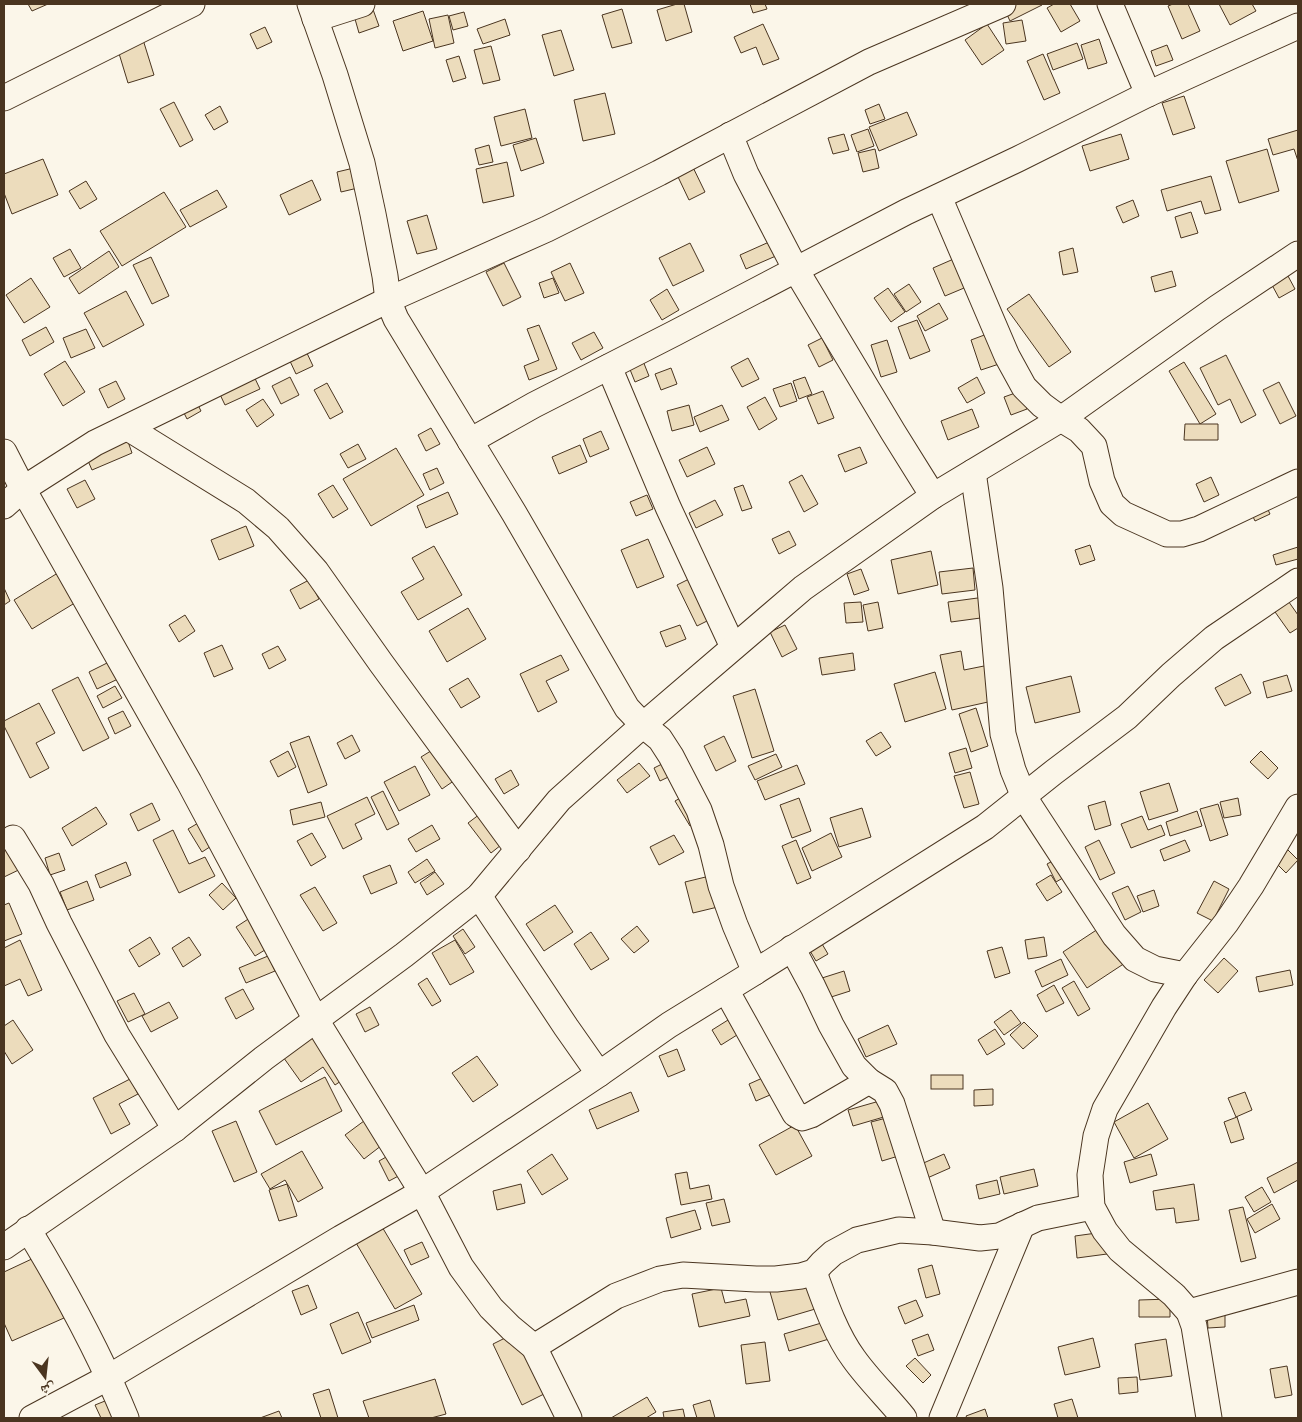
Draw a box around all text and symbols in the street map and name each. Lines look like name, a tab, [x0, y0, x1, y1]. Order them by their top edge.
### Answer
north arrow	[20, 1352, 70, 1402]
text: ش	[39, 1379, 58, 1400]

